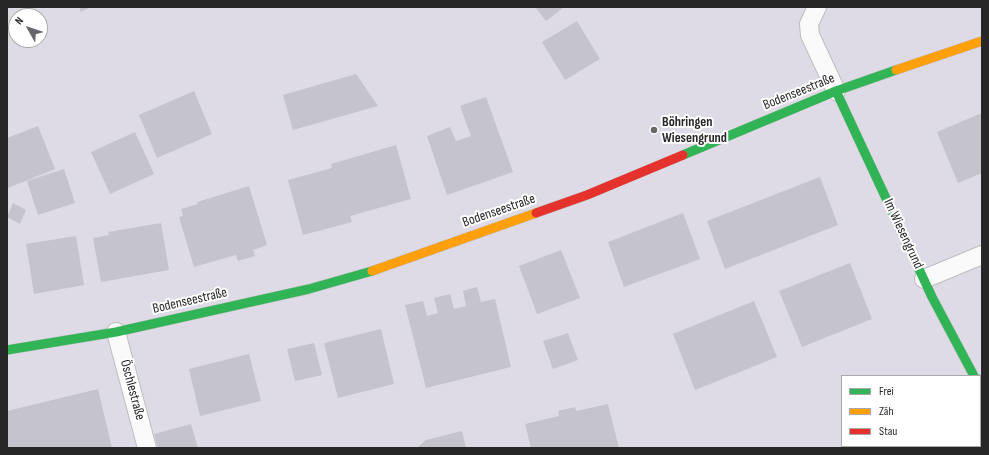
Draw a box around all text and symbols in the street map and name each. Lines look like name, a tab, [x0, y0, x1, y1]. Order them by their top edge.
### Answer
north arrow	[8, 8, 48, 48]
text: N	[12, 14, 26, 27]
street label: Bodenseestraße	[761, 70, 837, 114]
place label: Böhringen Wiesengrund	[662, 114, 727, 146]
marker: Böhringen Wiesengrund	[649, 125, 659, 135]
street label: Bodenseestraße	[460, 191, 538, 231]
street label: Im Wiesengrund	[879, 196, 927, 272]
street label: Bodenseestraße	[151, 284, 229, 318]
street label: Öschlestraße	[116, 358, 148, 422]
legend	[841, 375, 981, 447]
text: Frei	[879, 384, 894, 399]
text: Zäh	[879, 404, 894, 419]
text: Stau	[879, 424, 897, 439]

